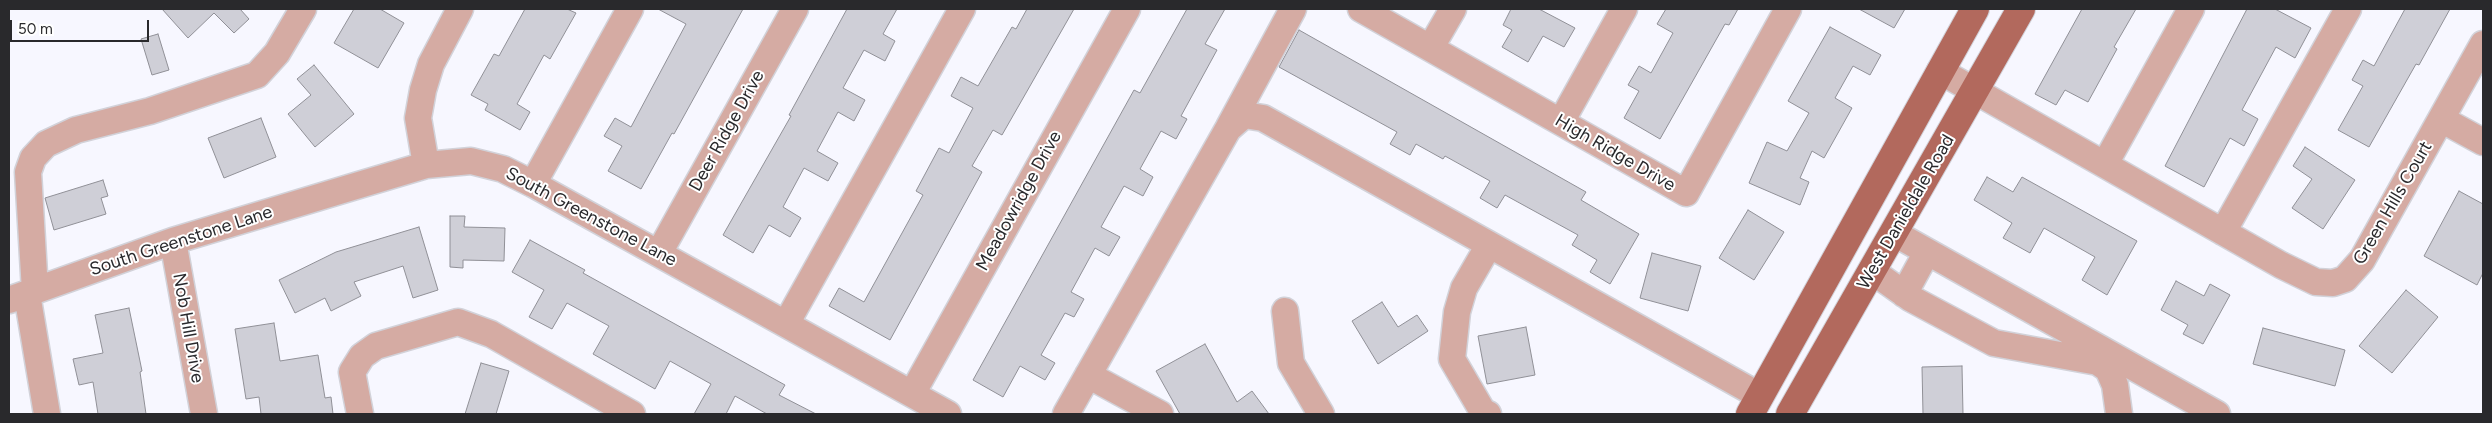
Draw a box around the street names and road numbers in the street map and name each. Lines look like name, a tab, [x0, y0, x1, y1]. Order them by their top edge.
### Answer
street label: Deer Ridge Drive	[685, 67, 769, 195]
street label: High Ridge Drive	[1551, 110, 1679, 196]
street label: Meadowridge Drive	[972, 127, 1066, 275]
street label: West Danieldale Road	[1853, 131, 1959, 293]
street label: Green Hills Court	[2349, 138, 2437, 268]
street label: South Greenstone Lane	[502, 163, 680, 271]
street label: South Greenstone Lane	[87, 201, 275, 281]
street label: Nob Hill Drive	[168, 271, 208, 385]

